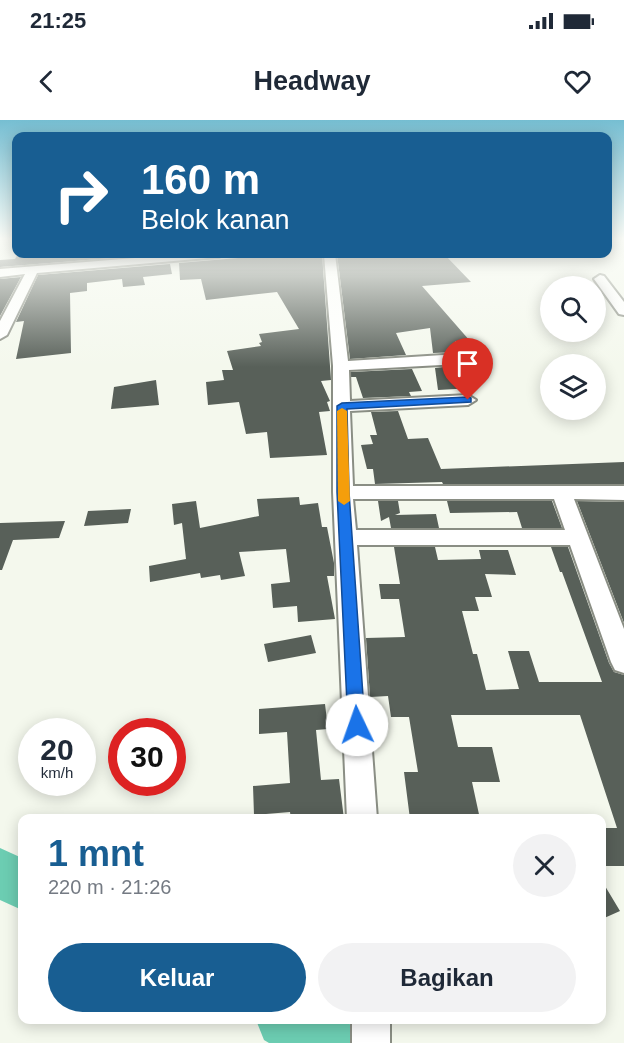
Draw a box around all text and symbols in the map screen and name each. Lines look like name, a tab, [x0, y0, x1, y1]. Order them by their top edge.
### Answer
text: 21:25	[30, 8, 86, 33]
icon: back	[30, 65, 63, 98]
icon: heart	[561, 65, 594, 98]
text: Headway	[253, 66, 371, 96]
icon: right	[42, 156, 120, 234]
text: 160 m	[141, 156, 260, 203]
text: Belok kanan	[141, 205, 290, 235]
map controls	[540, 276, 606, 420]
button: search	[540, 276, 606, 342]
pin	[442, 338, 493, 400]
icon: arrive	[451, 347, 484, 380]
button: layers	[540, 354, 606, 420]
position arrow	[325, 693, 389, 757]
speed limit sign: 30	[108, 718, 186, 796]
text: 20	[40, 733, 74, 766]
text: km/h	[41, 764, 73, 781]
text: 1 mnt	[48, 833, 144, 874]
button: close	[513, 834, 576, 897]
text: 220 m · 21:26	[48, 876, 171, 898]
button: Keluar	[48, 943, 306, 1012]
button: Bagikan	[318, 943, 576, 1012]

